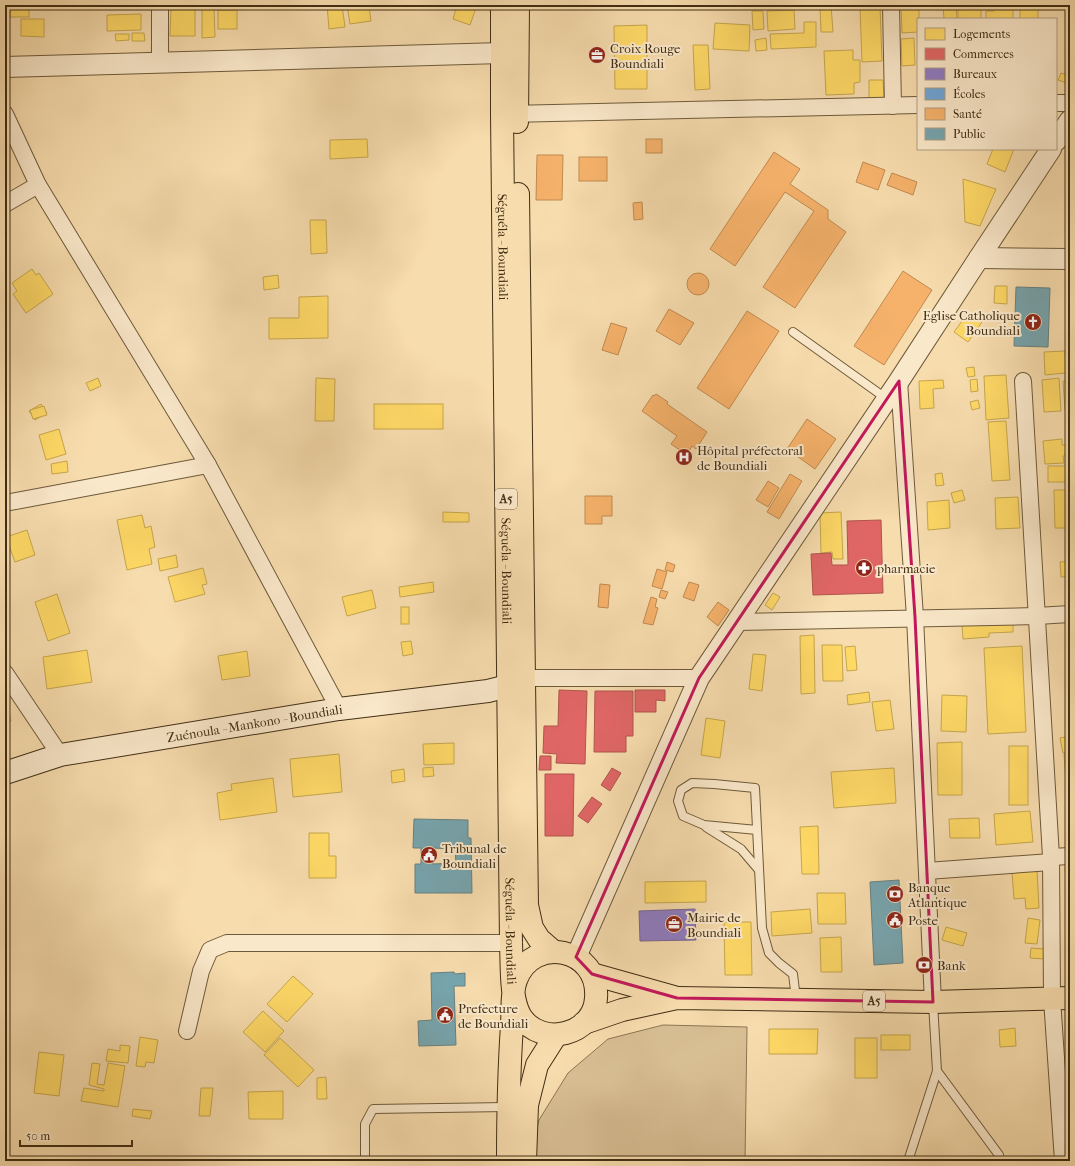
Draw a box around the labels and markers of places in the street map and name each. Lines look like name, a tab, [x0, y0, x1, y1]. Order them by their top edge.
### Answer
place label: Croix Rouge Boundiali	[610, 41, 681, 71]
office icon: Croix Rouge Boundiali	[587, 45, 607, 65]
place label: Eglise Catholique Boundiali	[923, 308, 1021, 338]
church icon: Eglise Catholique Boundiali	[1023, 312, 1043, 332]
place label: Hôpital préfectoral de Boundiali	[697, 443, 803, 473]
hospital icon: Hôpital préfectoral de Boundiali	[674, 447, 694, 467]
pharmacy icon: pharmacie	[854, 558, 874, 578]
place label: pharmacie	[876, 561, 936, 576]
place label: Tribunal de Boundiali	[442, 841, 507, 871]
public building icon: Tribunal de Boundiali	[419, 845, 439, 865]
place label: Banque Atlantique	[907, 880, 967, 910]
bank icon: Banque Atlantique	[885, 884, 905, 904]
place label: Mairie de Boundiali	[687, 910, 741, 940]
public building icon: Poste	[885, 910, 905, 930]
place label: Poste	[908, 913, 939, 928]
office icon: Mairie de Boundiali	[664, 914, 684, 934]
bank icon: Bank	[914, 955, 934, 975]
place label: Bank	[937, 958, 966, 973]
place label: Prefecture de Boundiali	[458, 1001, 529, 1031]
public building icon: Prefecture de Boundiali	[435, 1005, 455, 1025]

